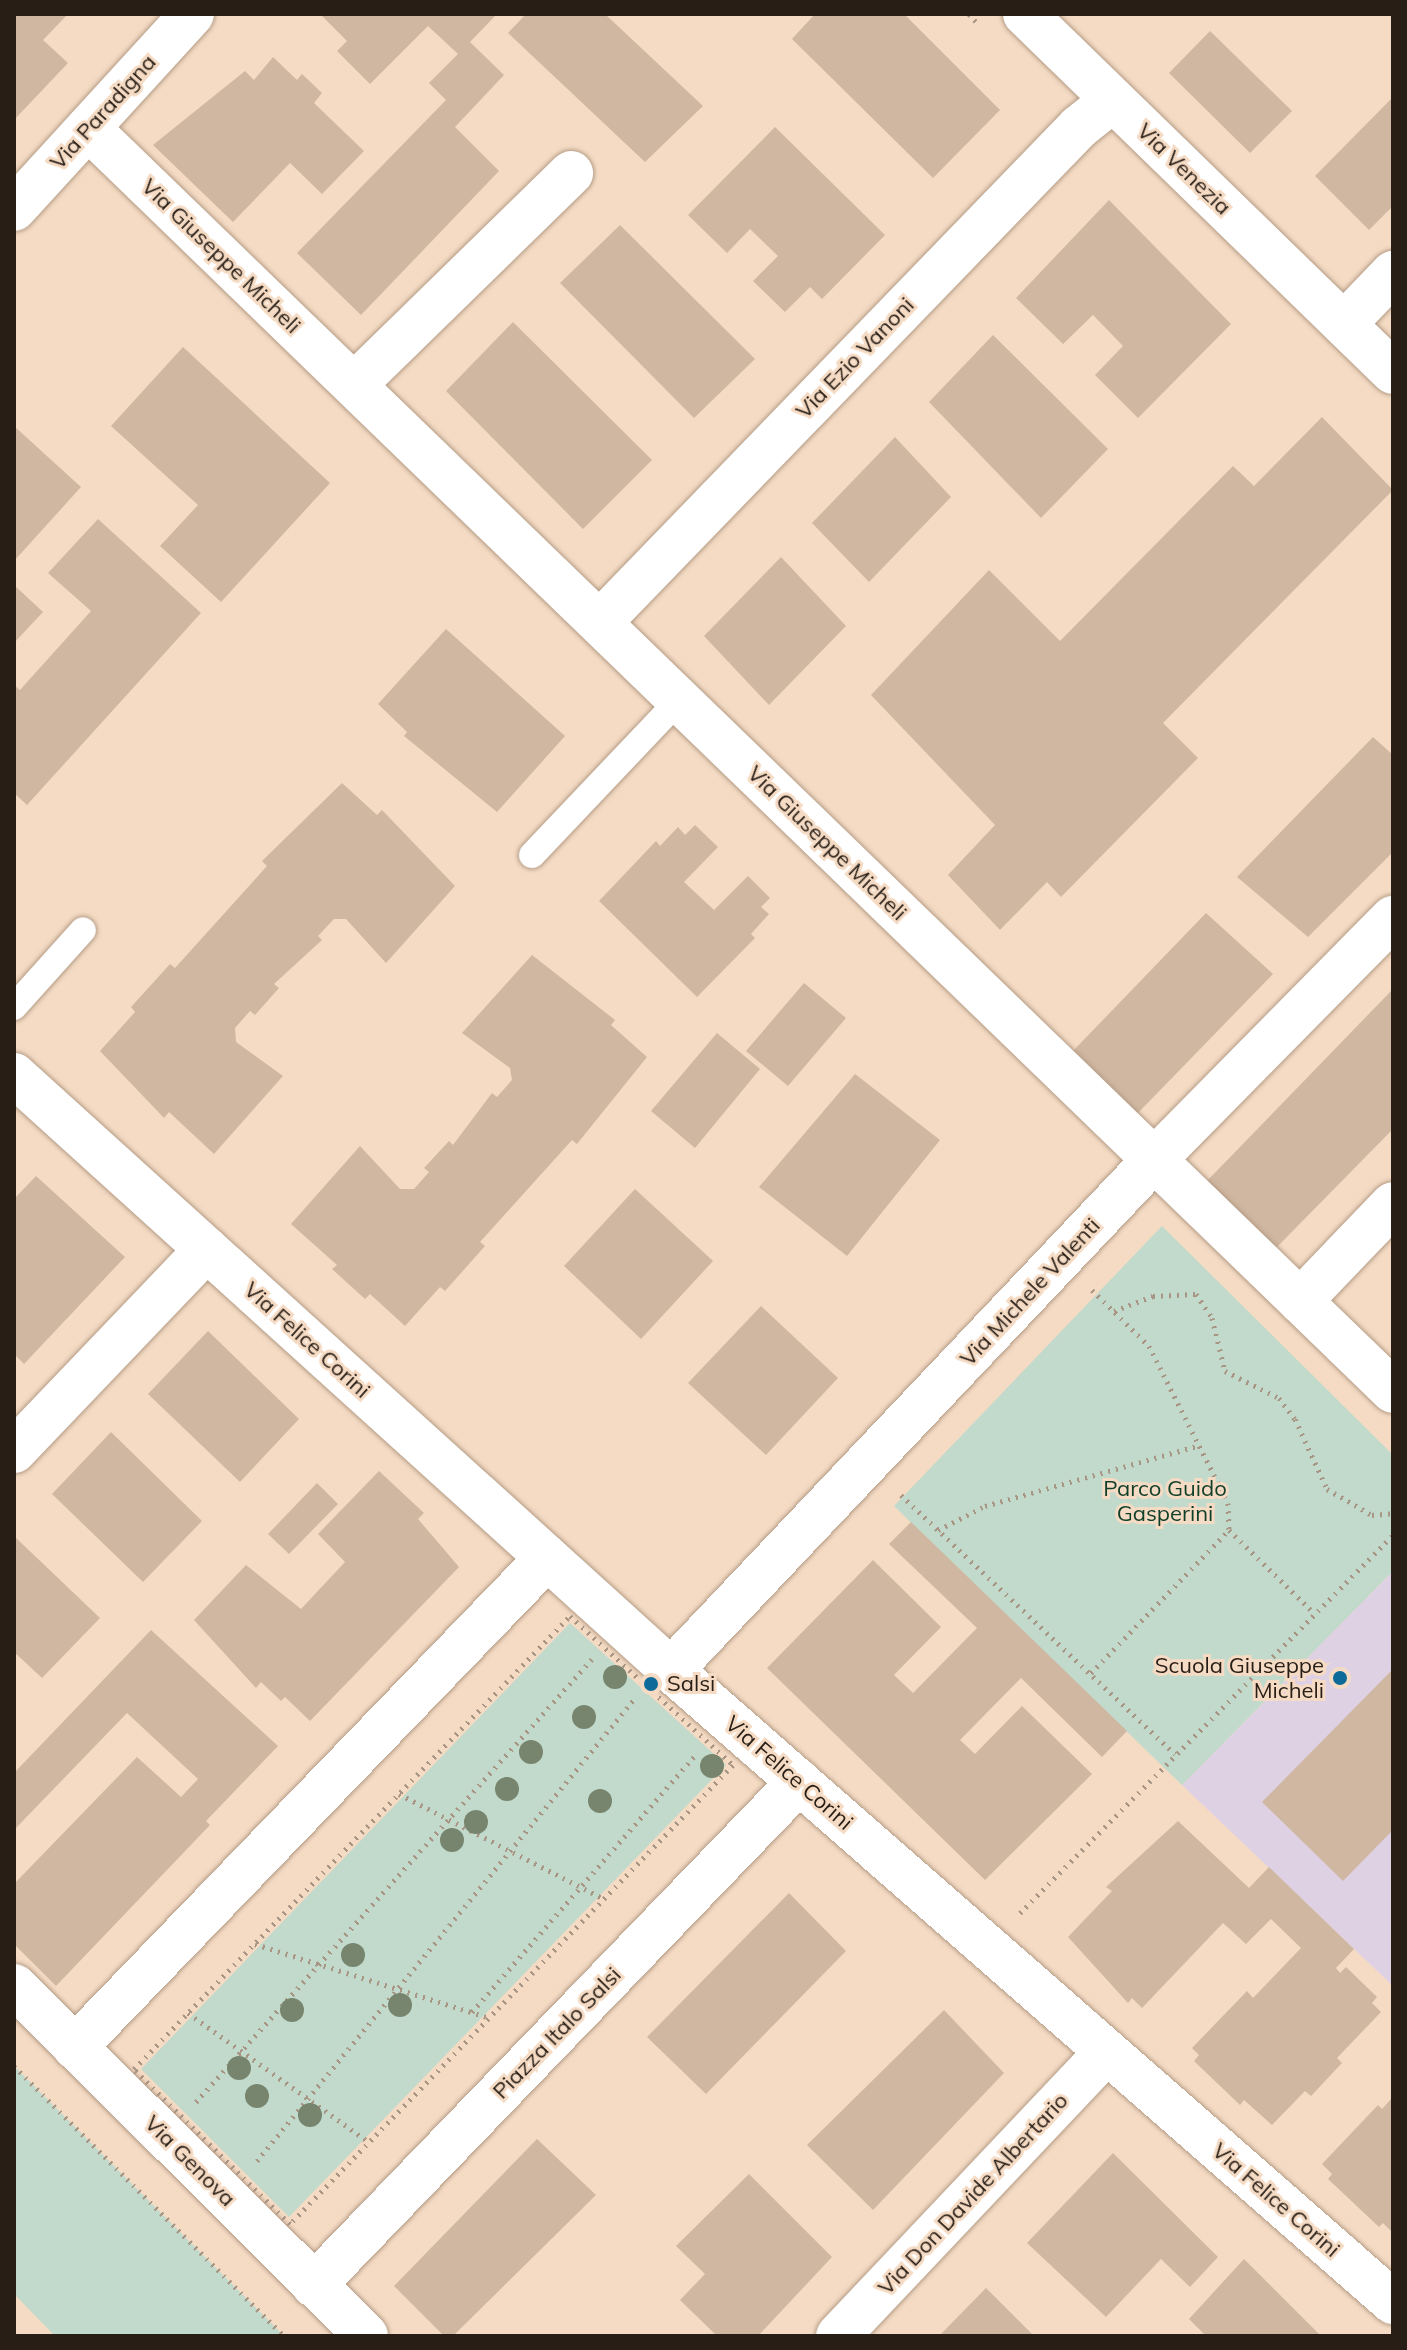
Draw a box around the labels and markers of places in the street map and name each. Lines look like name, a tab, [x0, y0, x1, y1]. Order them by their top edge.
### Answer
place label: Scuola Giuseppe Micheli	[1155, 1652, 1324, 1704]
marker: Scuola Giuseppe Micheli	[1331, 1669, 1349, 1687]
place label: Salsi	[667, 1671, 715, 1697]
marker: Salsi	[642, 1675, 660, 1693]

